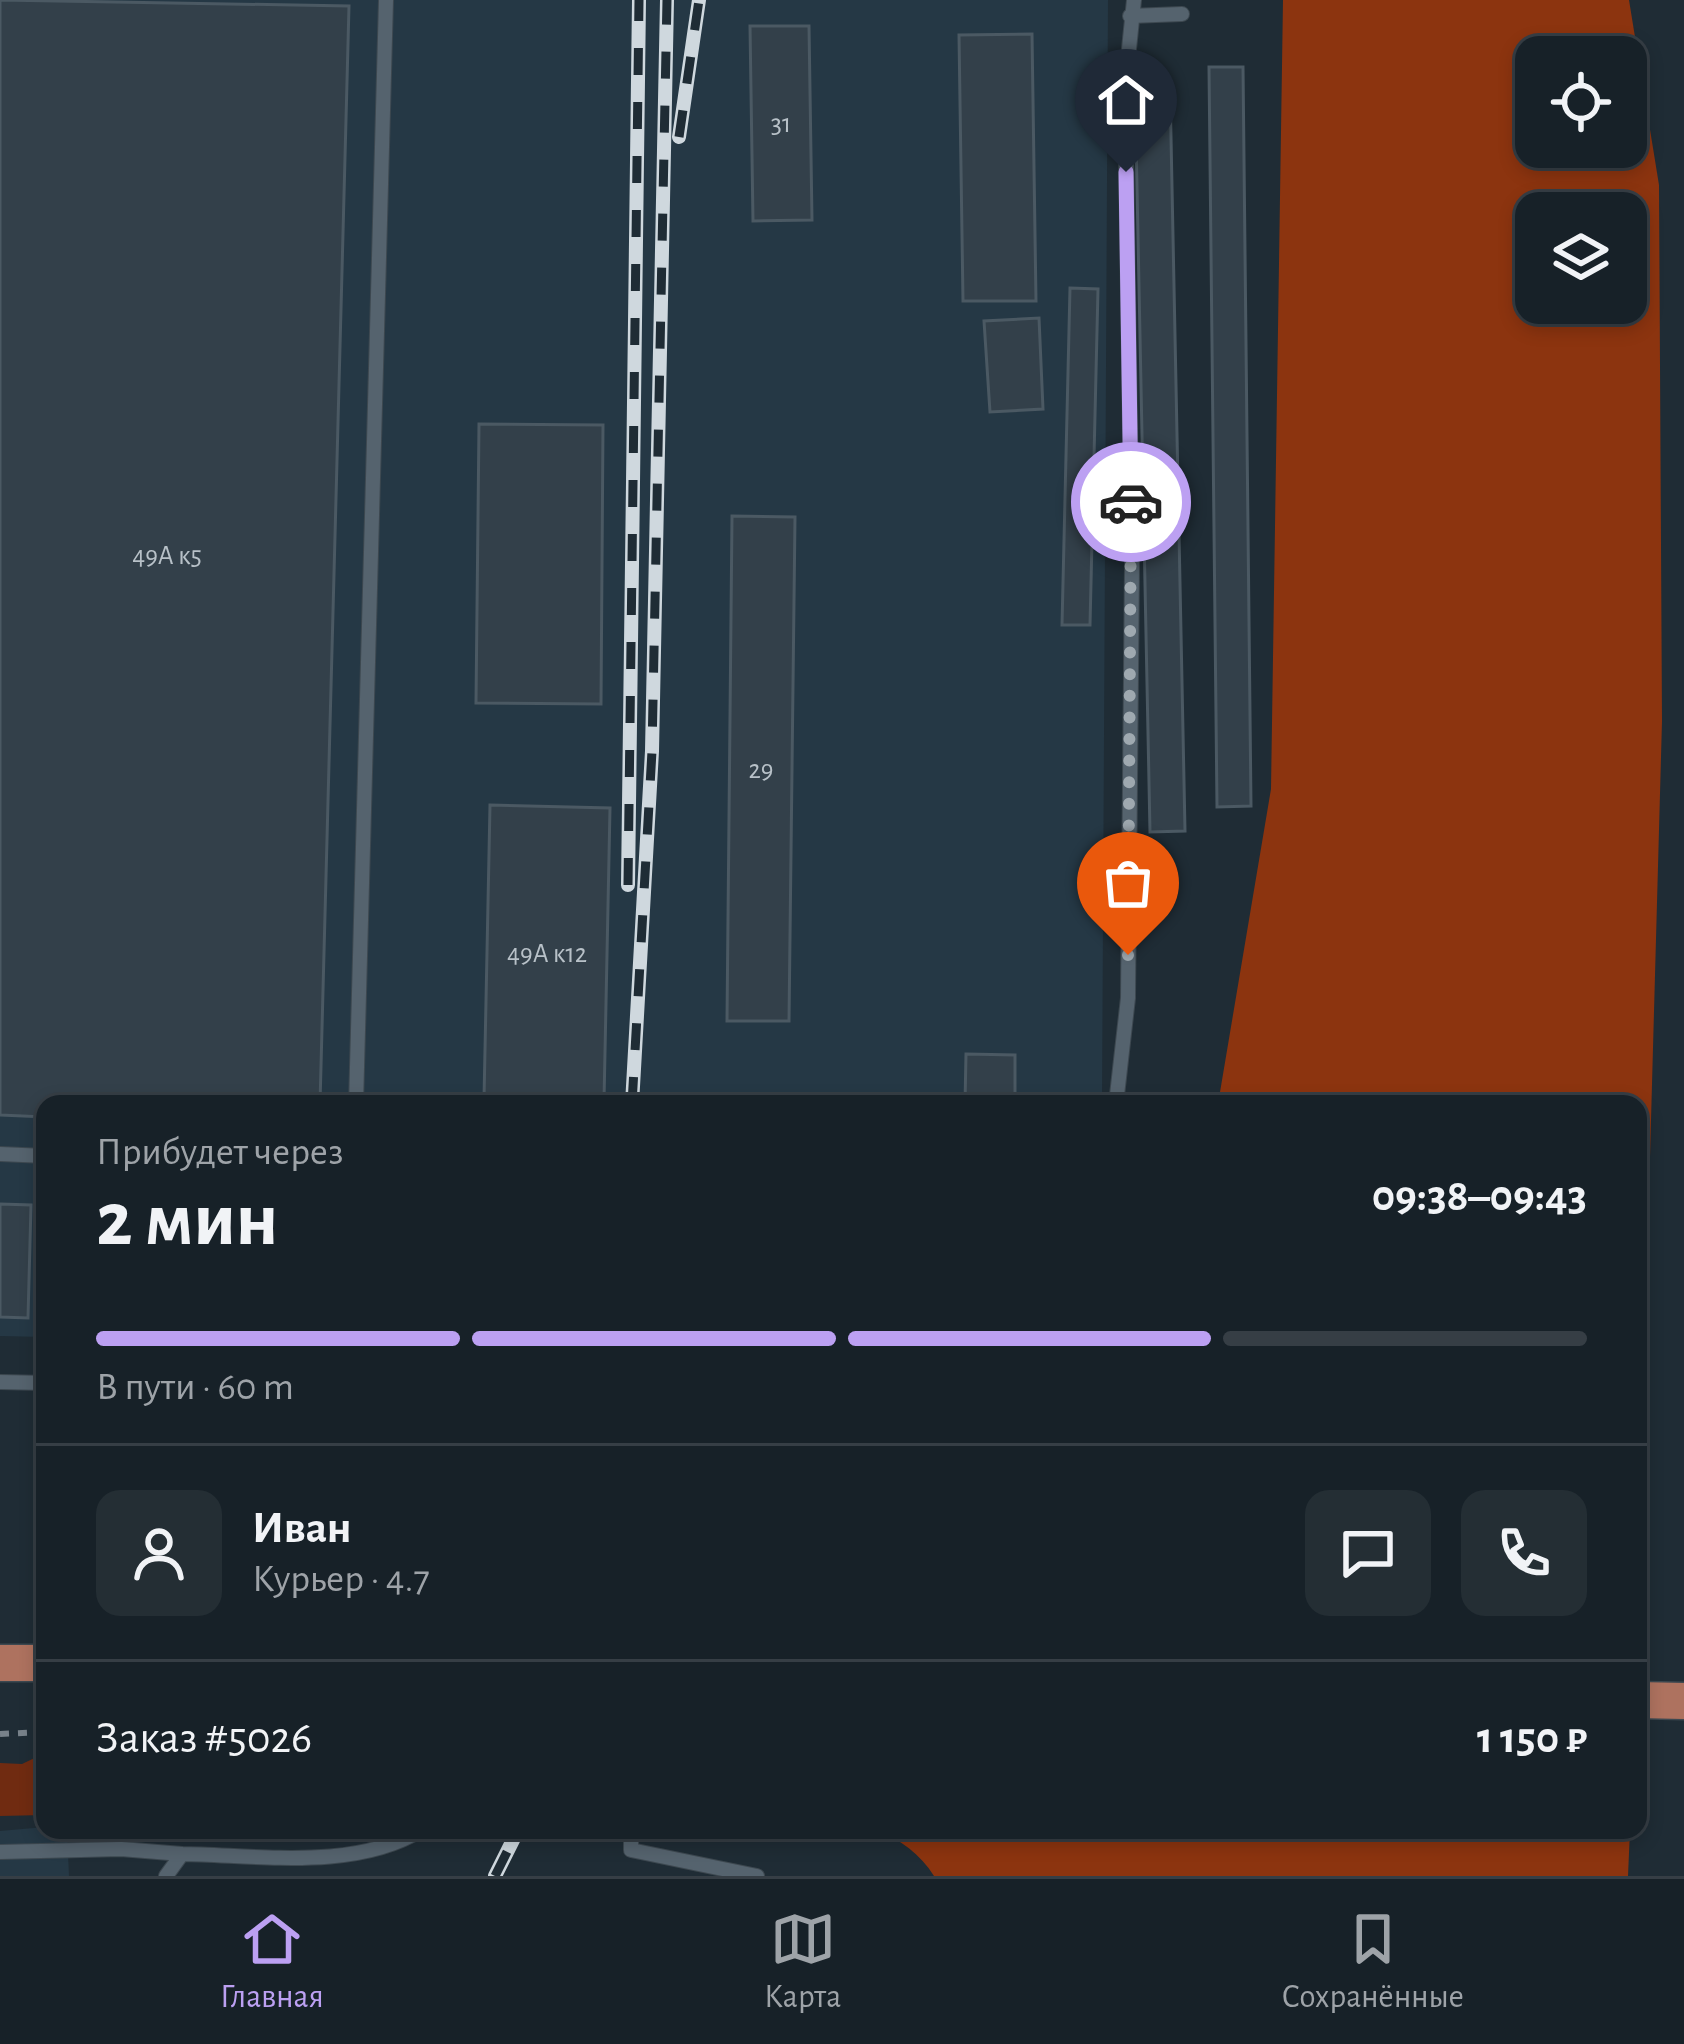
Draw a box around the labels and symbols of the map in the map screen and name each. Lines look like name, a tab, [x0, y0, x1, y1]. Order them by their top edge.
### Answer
pin	[1075, 49, 1177, 172]
house number: 31	[771, 110, 791, 137]
courier	[1071, 442, 1191, 562]
house number: 49А к5	[132, 542, 202, 569]
house number: 29	[749, 756, 773, 783]
pin	[1077, 832, 1179, 955]
house number: 49А к12	[507, 940, 587, 967]

